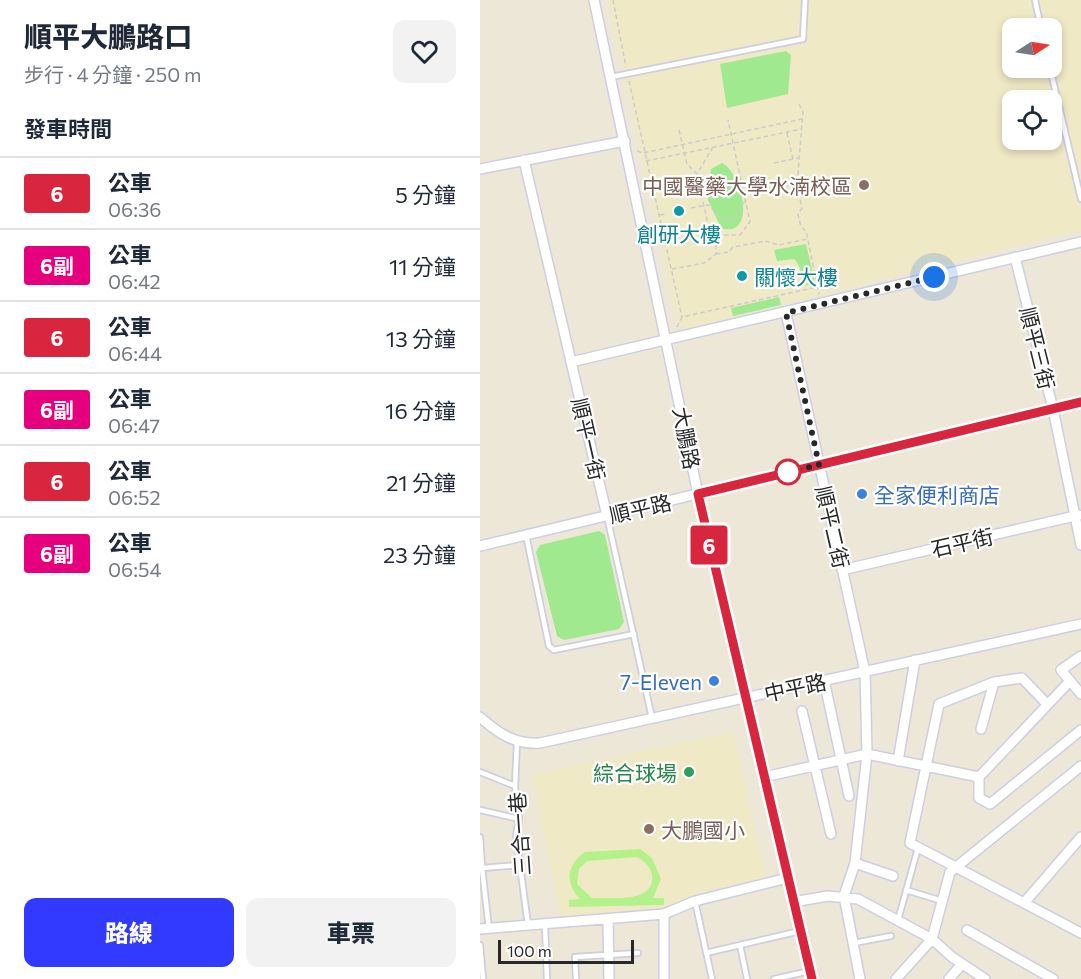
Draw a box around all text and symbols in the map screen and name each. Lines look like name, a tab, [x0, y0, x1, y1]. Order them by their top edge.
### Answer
north arrow	[1002, 18, 1062, 78]
map controls	[1002, 18, 1062, 150]
text: 順平大鵬路口	[24, 19, 192, 53]
button: heart	[393, 20, 456, 83]
text: 步行 · 4 分鐘 · 250 m	[24, 62, 202, 86]
button: locate	[1002, 90, 1062, 150]
text: 發車時間	[24, 115, 112, 142]
text: 公車	[108, 169, 152, 196]
place label: 中國醫藥大學水湳校區	[642, 173, 852, 198]
marker: 中國醫藥大學水湳校區	[857, 178, 871, 192]
text: 6	[51, 181, 63, 206]
text: 5 分鐘	[395, 181, 456, 208]
text: 06:36	[108, 197, 161, 221]
marker: 創研大樓	[672, 204, 686, 218]
place label: 創研大樓	[637, 221, 721, 246]
text: 公車	[108, 241, 152, 268]
text: 6副	[40, 253, 74, 278]
text: 11 分鐘	[389, 253, 456, 280]
your location	[919, 262, 949, 292]
place label: 關懷大樓	[754, 264, 838, 289]
text: 06:42	[108, 269, 161, 293]
marker: 關懷大樓	[735, 269, 749, 283]
street label: 順平三街	[1016, 304, 1060, 392]
text: 公車	[108, 313, 152, 340]
text: 6	[51, 325, 63, 350]
text: 13 分鐘	[386, 325, 456, 352]
text: 06:44	[108, 341, 162, 365]
text: 公車	[108, 385, 152, 412]
street label: 順平一街	[567, 395, 611, 483]
text: 6副	[40, 397, 74, 422]
text: 16 分鐘	[385, 397, 456, 424]
street label: 大鵬路	[669, 405, 705, 471]
text: 06:47	[108, 413, 160, 437]
text: 公車	[108, 457, 152, 484]
unlabelled marker	[775, 459, 801, 485]
text: 6	[51, 469, 63, 494]
text: 21 分鐘	[386, 469, 456, 496]
place label: 全家便利商店	[874, 482, 1000, 507]
street label: 順平二街	[811, 483, 855, 571]
text: 06:52	[108, 485, 161, 509]
marker: 全家便利商店	[855, 487, 869, 501]
street label: 順平路	[606, 489, 674, 527]
street label: 石平街	[928, 523, 996, 561]
line badge: 6	[690, 526, 728, 564]
text: 公車	[108, 529, 152, 556]
text: 6	[703, 533, 715, 558]
text: 6副	[40, 541, 74, 566]
text: 23 分鐘	[383, 541, 456, 568]
text: 06:54	[108, 557, 161, 581]
street label: 中平路	[762, 668, 828, 706]
place label: 7-Eleven	[620, 669, 702, 694]
marker: 7-Eleven	[707, 674, 721, 688]
place label: 綜合球場	[593, 760, 677, 785]
marker: 綜合球場	[682, 765, 696, 779]
street label: 三合一巷	[504, 791, 534, 877]
place label: 大鵬國小	[661, 817, 745, 842]
marker: 大鵬國小	[642, 822, 656, 836]
button: 路線	[24, 898, 234, 967]
button: 車票	[246, 898, 456, 967]
scale bar	[498, 937, 634, 964]
text: 100 m	[507, 941, 552, 960]

